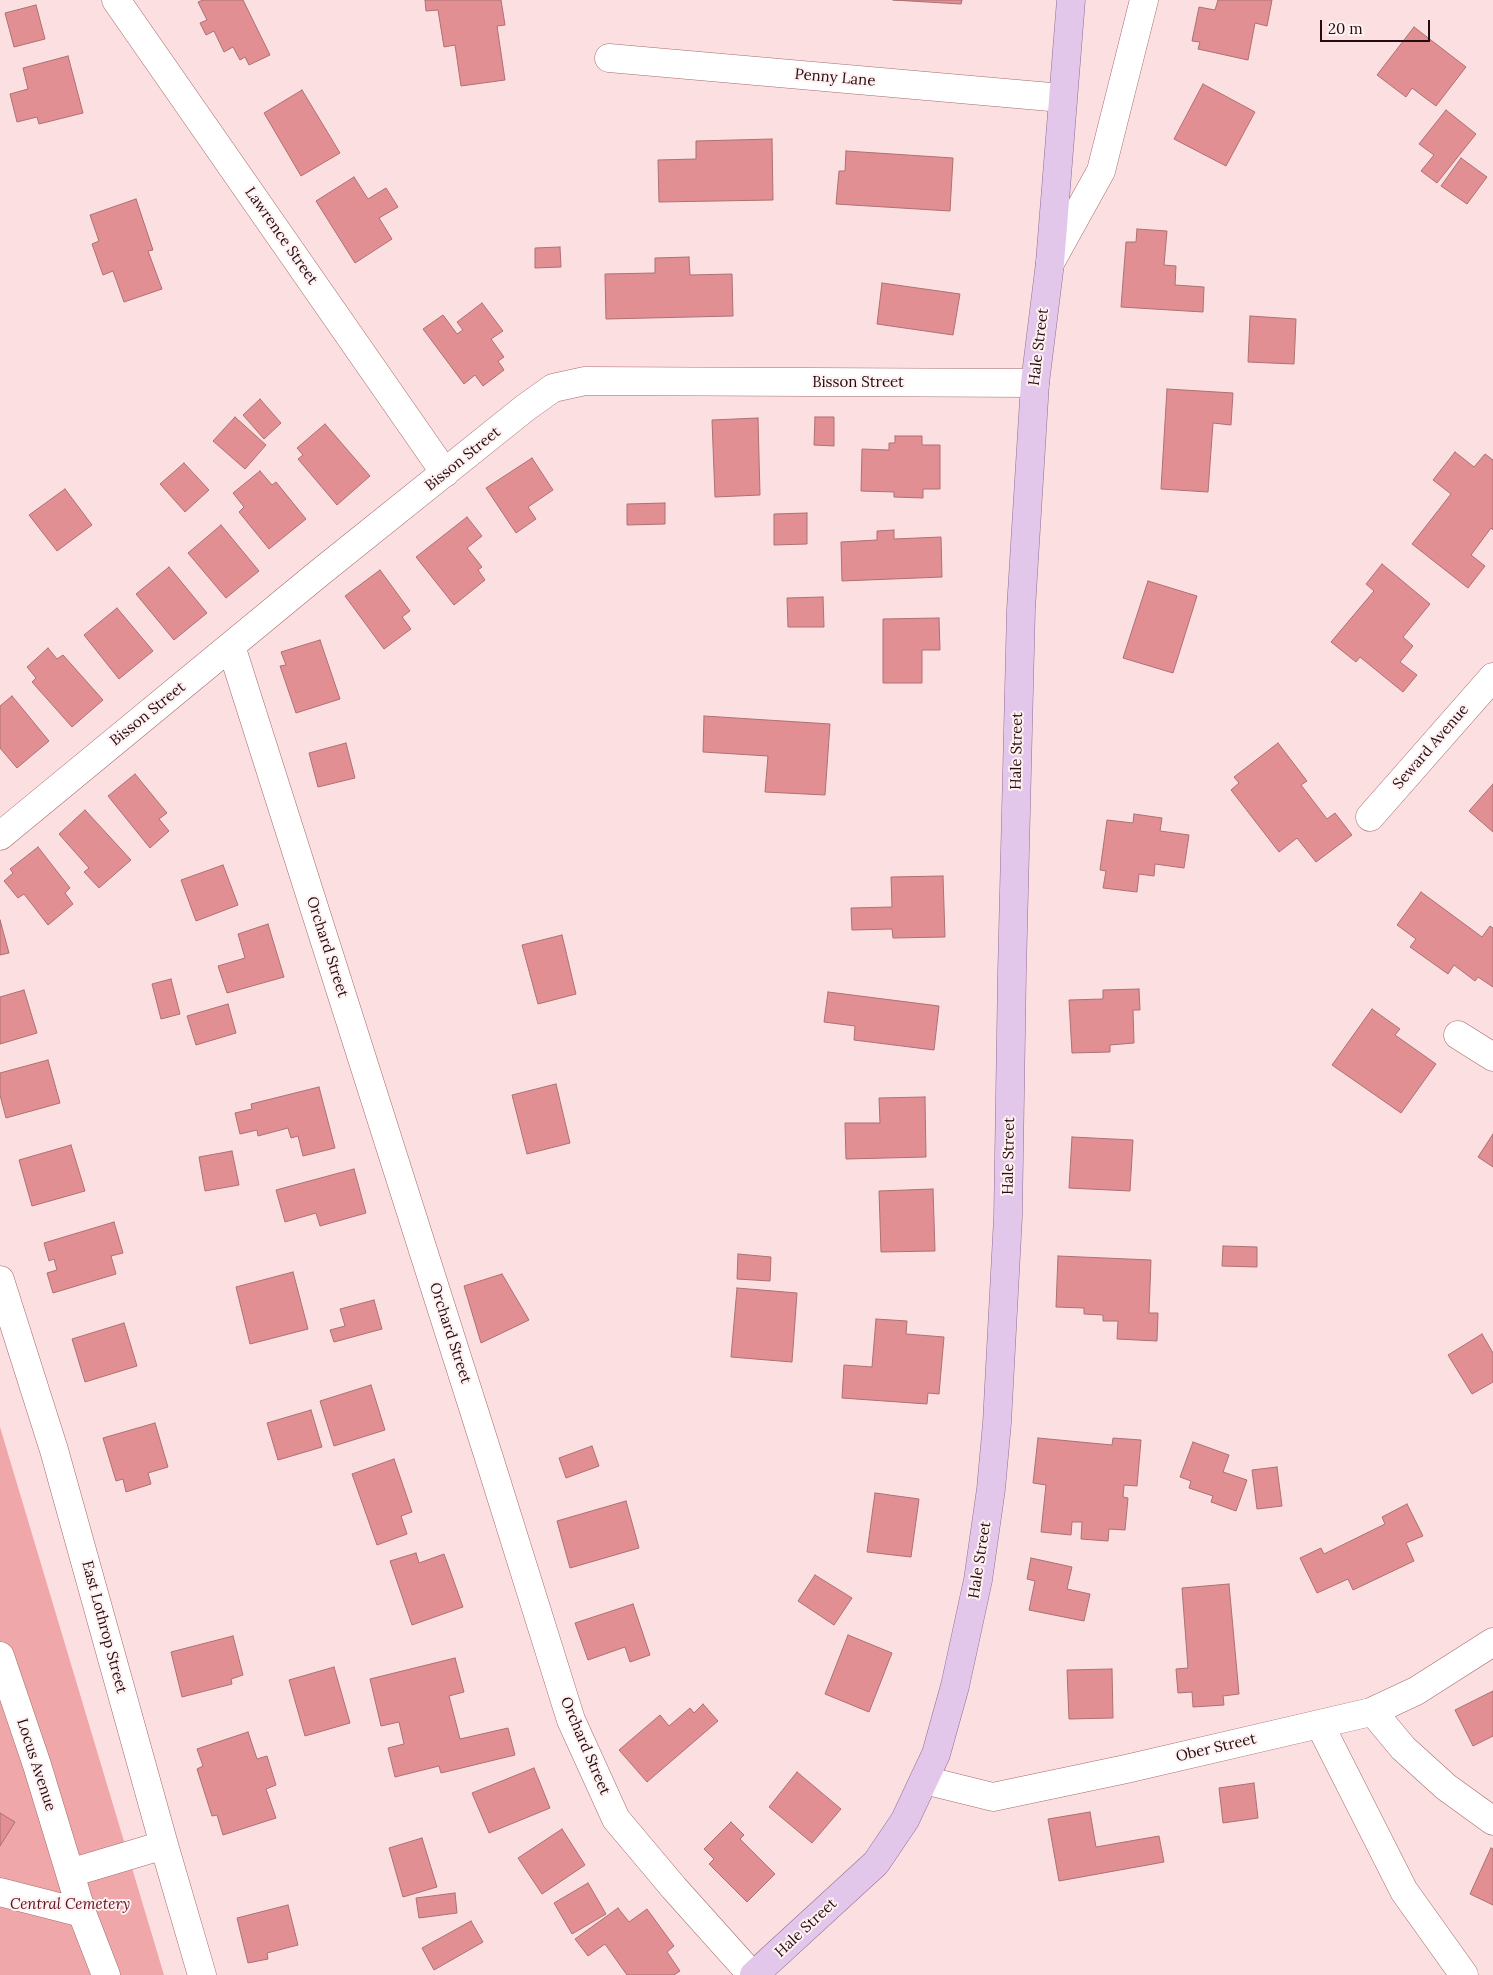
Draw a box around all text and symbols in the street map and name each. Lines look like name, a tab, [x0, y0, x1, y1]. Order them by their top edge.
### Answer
scale bar	[1323, 10, 1433, 42]
text: 20 m	[1328, 19, 1363, 38]
street label: Penny Lane	[794, 66, 876, 90]
street label: Lawrence Street	[241, 184, 321, 288]
street label: Hale Street	[1025, 307, 1053, 387]
street label: Bisson Street	[812, 374, 904, 392]
street label: Bisson Street	[422, 423, 504, 495]
street label: Bisson Street	[107, 678, 189, 750]
street label: Seward Avenue	[1389, 701, 1473, 793]
street label: Hale Street	[1007, 712, 1027, 790]
street label: Orchard Street	[302, 894, 352, 1000]
street label: Hale Street	[999, 1117, 1019, 1195]
street label: Orchard Street	[425, 1280, 475, 1386]
street label: Hale Street	[965, 1520, 995, 1600]
street label: East Lothrop Street	[78, 1559, 130, 1695]
street label: Orchard Street	[556, 1694, 614, 1798]
street label: Locus Avenue	[13, 1716, 59, 1814]
street label: Ober Street	[1174, 1730, 1258, 1766]
street label: Hale Street	[771, 1895, 841, 1961]
park label: Central Cemetery	[10, 1896, 130, 1914]

